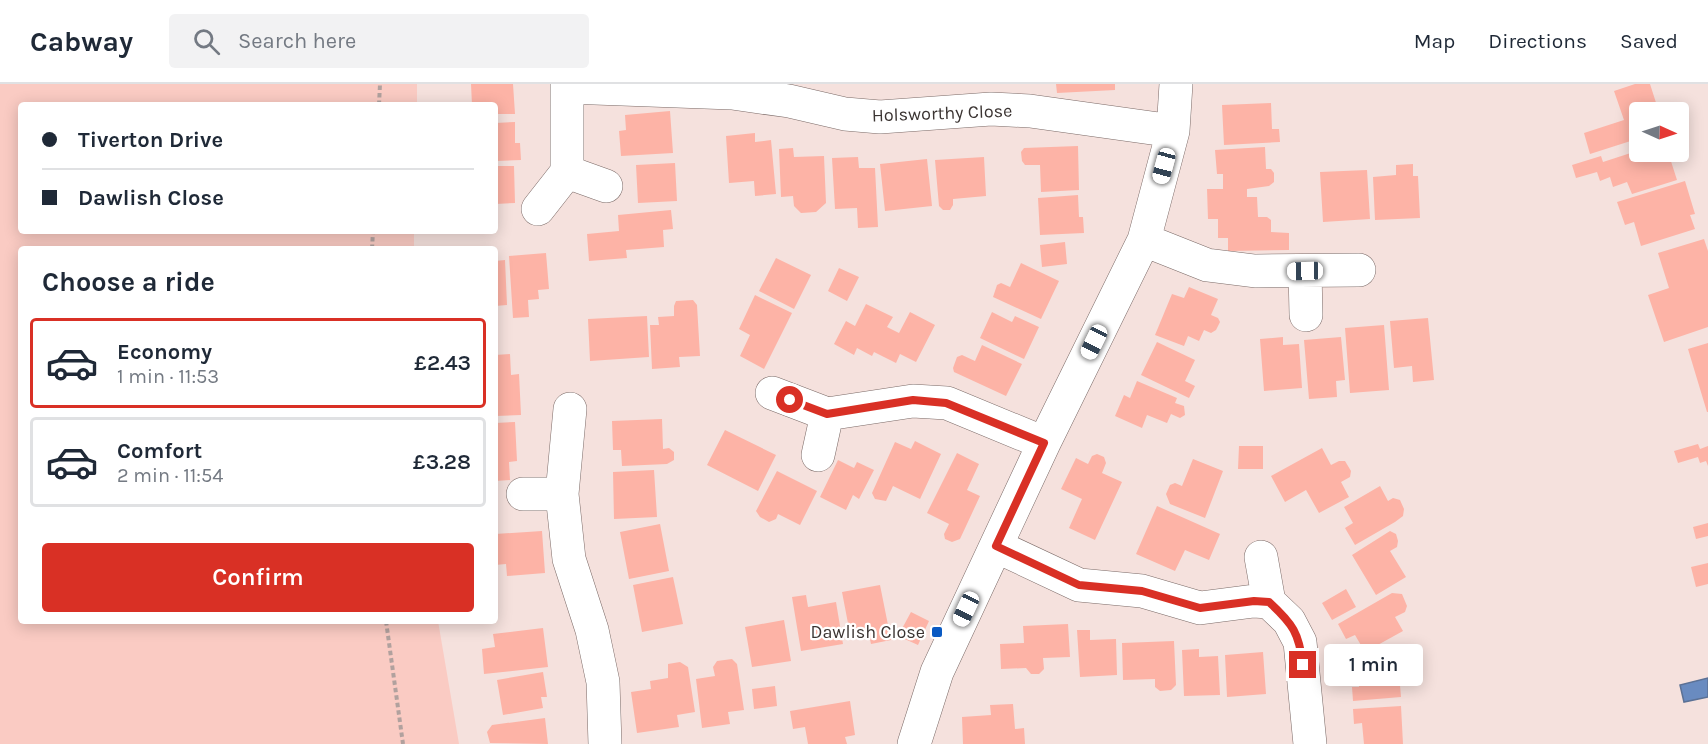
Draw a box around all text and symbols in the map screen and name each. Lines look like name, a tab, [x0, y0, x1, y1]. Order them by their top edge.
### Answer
search box	[169, 14, 589, 68]
text: Cabway	[30, 25, 133, 58]
icon: search	[190, 25, 223, 58]
text: Search here	[238, 28, 356, 54]
text: Map	[1414, 29, 1455, 53]
text: Directions	[1488, 29, 1587, 53]
text: Saved	[1620, 29, 1678, 53]
street label: Holsworthy Close	[871, 100, 1013, 126]
north arrow	[1629, 102, 1689, 162]
map controls	[1629, 102, 1689, 162]
text: Tiverton Drive	[78, 127, 223, 153]
car	[1151, 146, 1177, 186]
text: Dawlish Close	[78, 185, 224, 211]
car	[1287, 262, 1323, 280]
text: Choose a ride	[42, 266, 215, 298]
car	[1078, 322, 1110, 362]
icon: car	[45, 336, 99, 390]
text: Economy	[117, 339, 212, 365]
text: £2.43	[414, 350, 471, 376]
text: 1 min · 11:53	[117, 365, 219, 388]
route start	[776, 386, 803, 413]
icon: car	[45, 435, 99, 489]
text: Comfort	[117, 438, 202, 464]
text: £3.28	[413, 449, 471, 475]
text: 2 min · 11:54	[117, 464, 223, 487]
button: Confirm	[42, 543, 474, 612]
car	[950, 589, 982, 629]
place label: Dawlish Close	[811, 621, 925, 643]
marker: Dawlish Close	[930, 625, 944, 639]
callout: 1 min	[1324, 644, 1423, 686]
route end	[1289, 651, 1316, 678]
text: 1 min	[1349, 653, 1398, 676]

